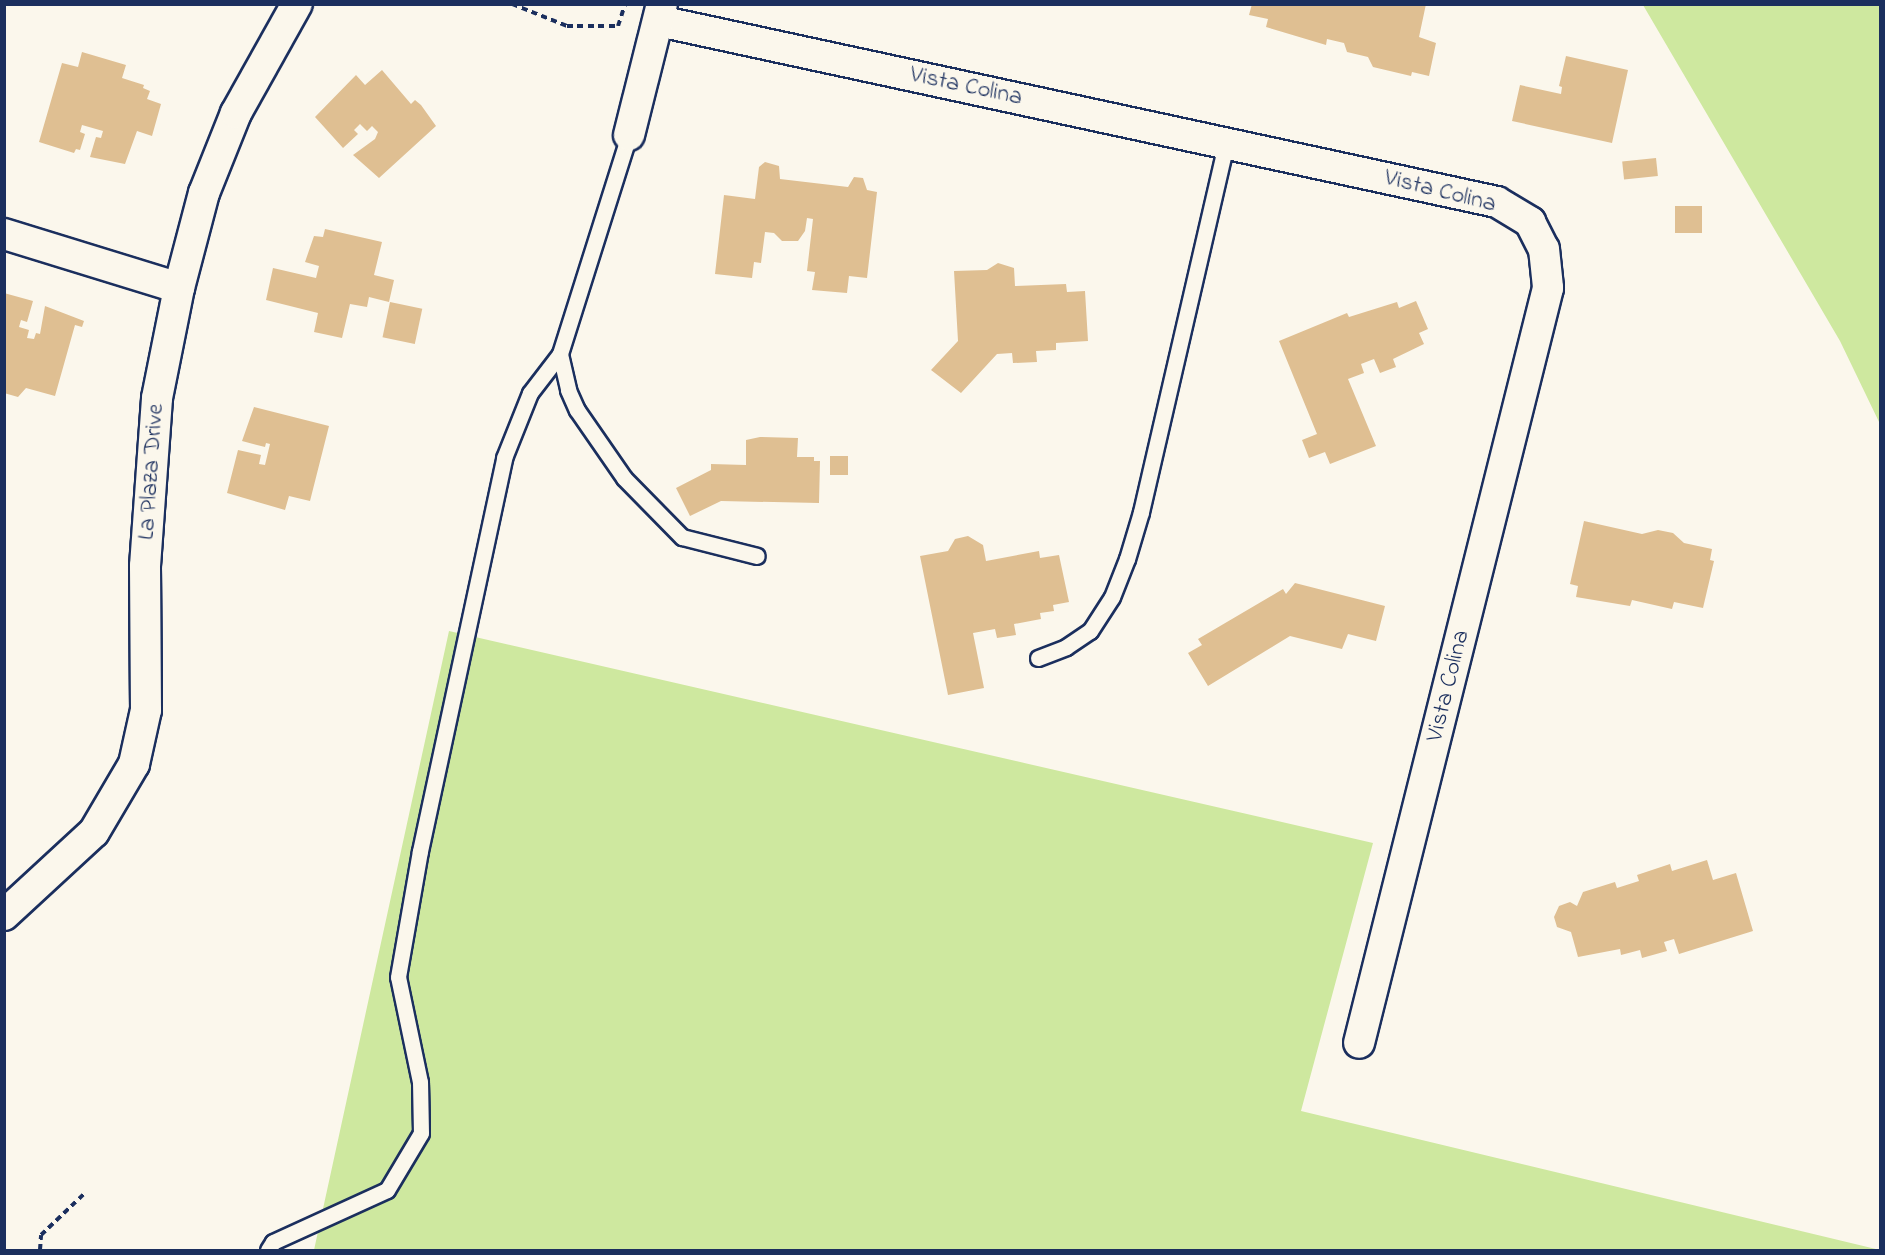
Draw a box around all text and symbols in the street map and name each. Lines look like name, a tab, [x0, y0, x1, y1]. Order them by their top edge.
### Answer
street label: Vista Colina	[907, 61, 1025, 113]
street label: Vista Colina	[1381, 164, 1499, 220]
street label: La Plaza Drive	[133, 403, 171, 541]
street label: Vista Colina	[1421, 627, 1477, 745]

